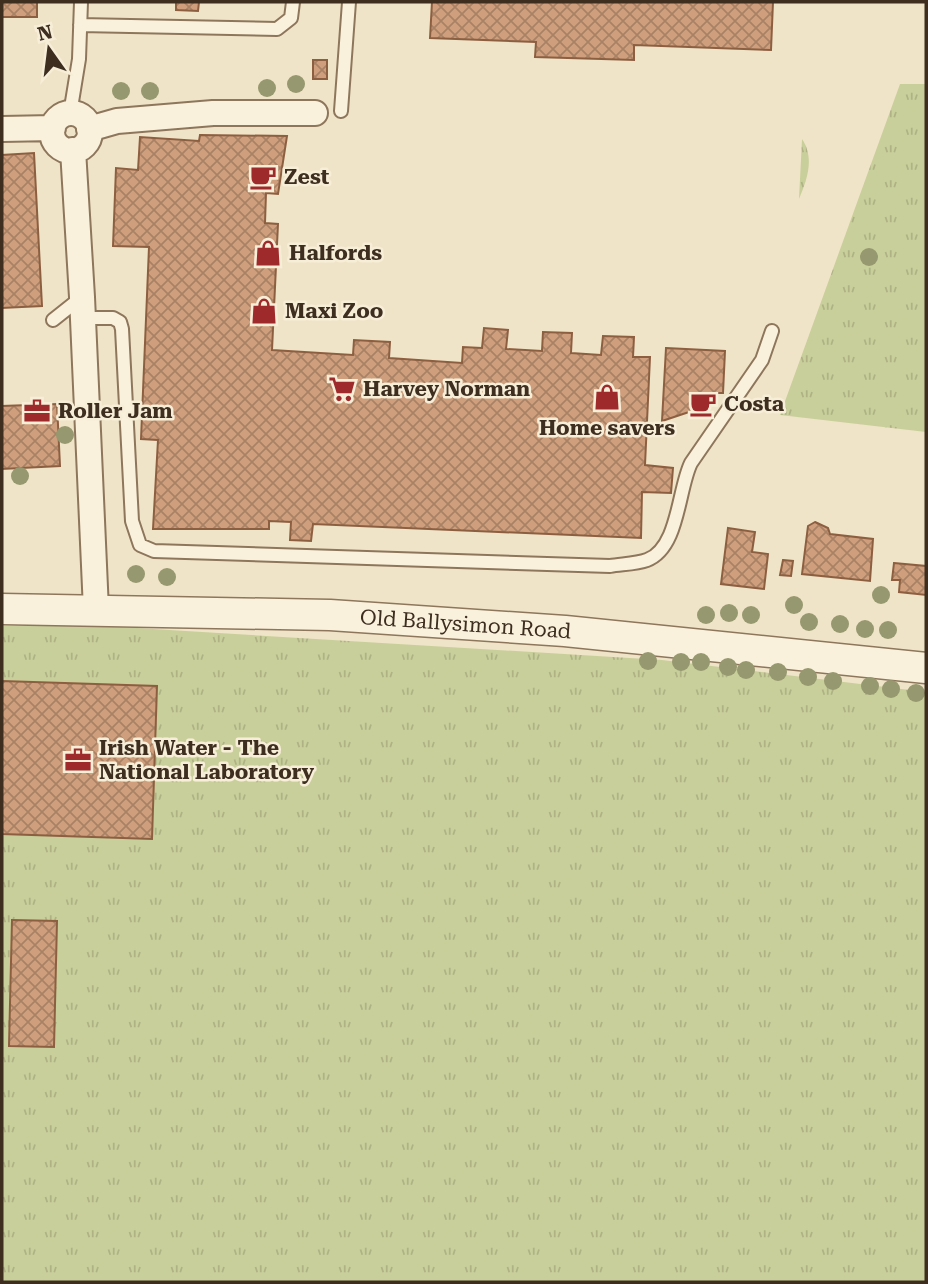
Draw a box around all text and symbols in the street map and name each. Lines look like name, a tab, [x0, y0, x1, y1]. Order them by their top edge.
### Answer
north arrow	[14, 14, 84, 84]
text: N	[35, 20, 55, 46]
cafe icon: Zest	[248, 162, 278, 192]
place label: Zest	[284, 165, 330, 189]
shop icon: Halfords	[253, 238, 283, 268]
place label: Halfords	[289, 241, 382, 265]
shop icon: Maxi Zoo	[249, 296, 279, 326]
place label: Maxi Zoo	[285, 299, 383, 323]
supermarket icon: Harvey Norman	[327, 374, 357, 404]
place label: Harvey Norman	[363, 377, 530, 401]
shop icon: Home savers	[592, 382, 622, 412]
cafe icon: Costa	[688, 389, 718, 419]
place label: Costa	[724, 392, 785, 416]
office icon: Roller Jam	[22, 396, 52, 426]
place label: Roller Jam	[58, 399, 173, 423]
place label: Home savers	[539, 416, 675, 440]
street label: Old Ballysimon Road	[359, 605, 573, 643]
place label: Irish Water - The National Laboratory	[99, 736, 314, 784]
office icon: Irish Water - The National Laboratory	[63, 745, 93, 775]

